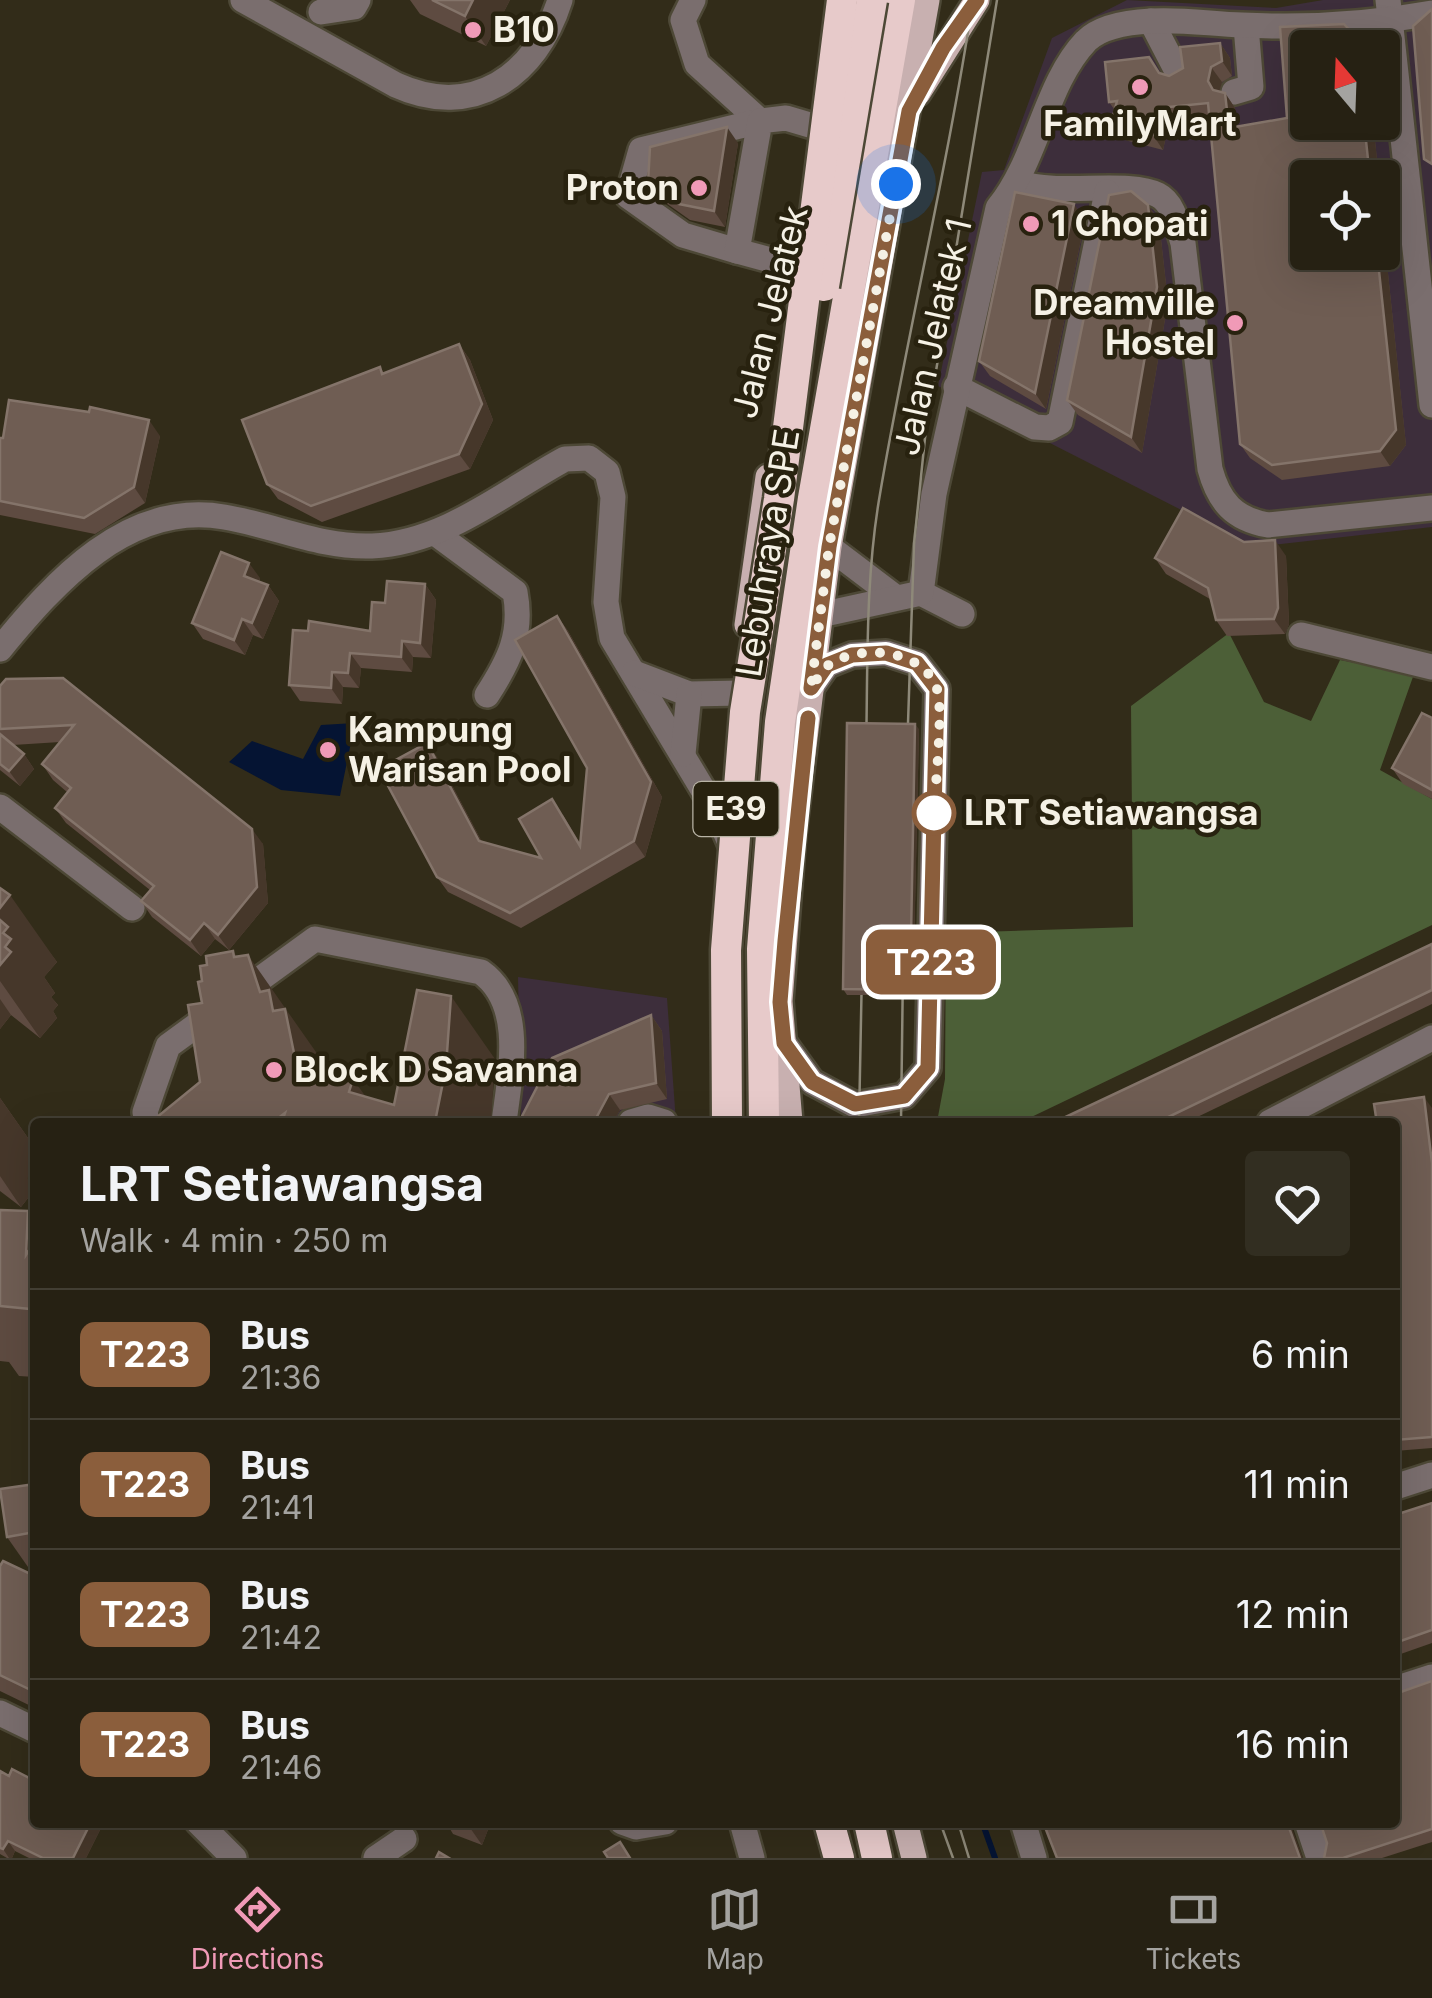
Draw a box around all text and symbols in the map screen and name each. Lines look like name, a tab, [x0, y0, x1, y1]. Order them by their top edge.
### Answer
place label: B10	[493, 8, 555, 50]
marker: B10	[462, 19, 484, 41]
north arrow	[1290, 30, 1400, 140]
map controls	[1290, 30, 1400, 270]
marker: FamilyMart	[1129, 76, 1151, 98]
place label: FamilyMart	[1043, 102, 1237, 144]
your location	[871, 159, 921, 209]
button: locate	[1290, 160, 1400, 270]
place label: Proton	[566, 166, 679, 208]
marker: Proton	[688, 177, 710, 199]
street label: Jalan Jelatek	[722, 201, 816, 422]
place label: 1 Chopati	[1051, 202, 1209, 244]
marker: 1 Chopati	[1020, 213, 1042, 235]
street label: Jalan Jelatek 1	[884, 214, 980, 459]
place label: Dreamville Hostel	[1033, 281, 1215, 363]
marker: Dreamville Hostel	[1224, 312, 1246, 334]
street label: Lebuhraya SPE	[727, 426, 807, 680]
place label: Kampung Warisan Pool	[348, 708, 571, 790]
marker: Kampung Warisan Pool	[317, 739, 339, 761]
road number: E39	[694, 782, 778, 836]
place label: LRT Setiawangsa	[964, 791, 1259, 833]
marker: LRT Setiawangsa	[913, 792, 955, 834]
line badge: T223	[861, 930, 1001, 994]
text: T223	[886, 941, 976, 983]
place label: Block D Savanna	[294, 1048, 578, 1090]
marker: Block D Savanna	[263, 1059, 285, 1081]
button: heart	[1245, 1151, 1350, 1256]
text: LRT Setiawangsa	[80, 1154, 484, 1213]
text: Walk · 4 min · 250 m	[80, 1221, 388, 1260]
text: Bus	[240, 1312, 310, 1358]
text: 6 min	[1251, 1331, 1350, 1377]
text: T223	[100, 1333, 190, 1375]
text: 21:36	[240, 1358, 321, 1397]
text: Bus	[240, 1442, 310, 1488]
text: 11 min	[1243, 1461, 1350, 1507]
text: T223	[100, 1463, 190, 1505]
text: 21:41	[240, 1488, 315, 1527]
text: Bus	[240, 1572, 310, 1618]
text: 12 min	[1236, 1591, 1350, 1637]
text: T223	[100, 1593, 190, 1635]
text: 21:42	[240, 1618, 322, 1657]
text: Bus	[240, 1702, 310, 1748]
text: 16 min	[1235, 1721, 1350, 1767]
text: T223	[100, 1723, 190, 1765]
text: 21:46	[240, 1748, 322, 1787]
tab: Directions	[191, 1882, 324, 1976]
tab: Map	[706, 1882, 764, 1976]
tab: Tickets	[1146, 1882, 1241, 1976]

